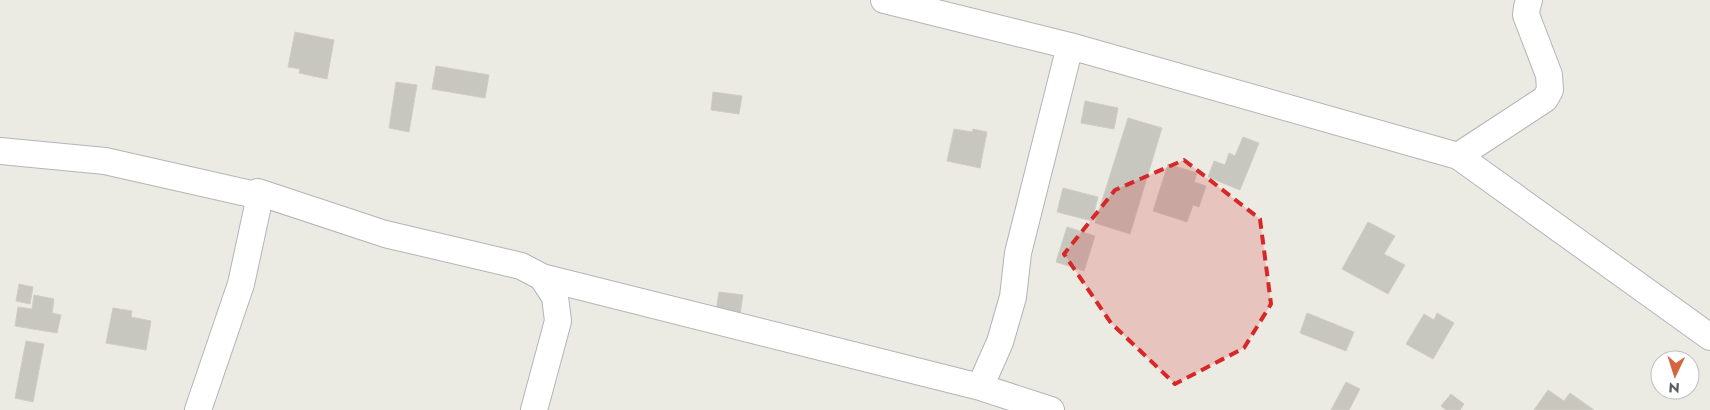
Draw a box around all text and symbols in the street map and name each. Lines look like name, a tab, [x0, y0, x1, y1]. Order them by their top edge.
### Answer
north arrow	[1650, 350, 1700, 400]
text: N	[1668, 378, 1680, 398]

